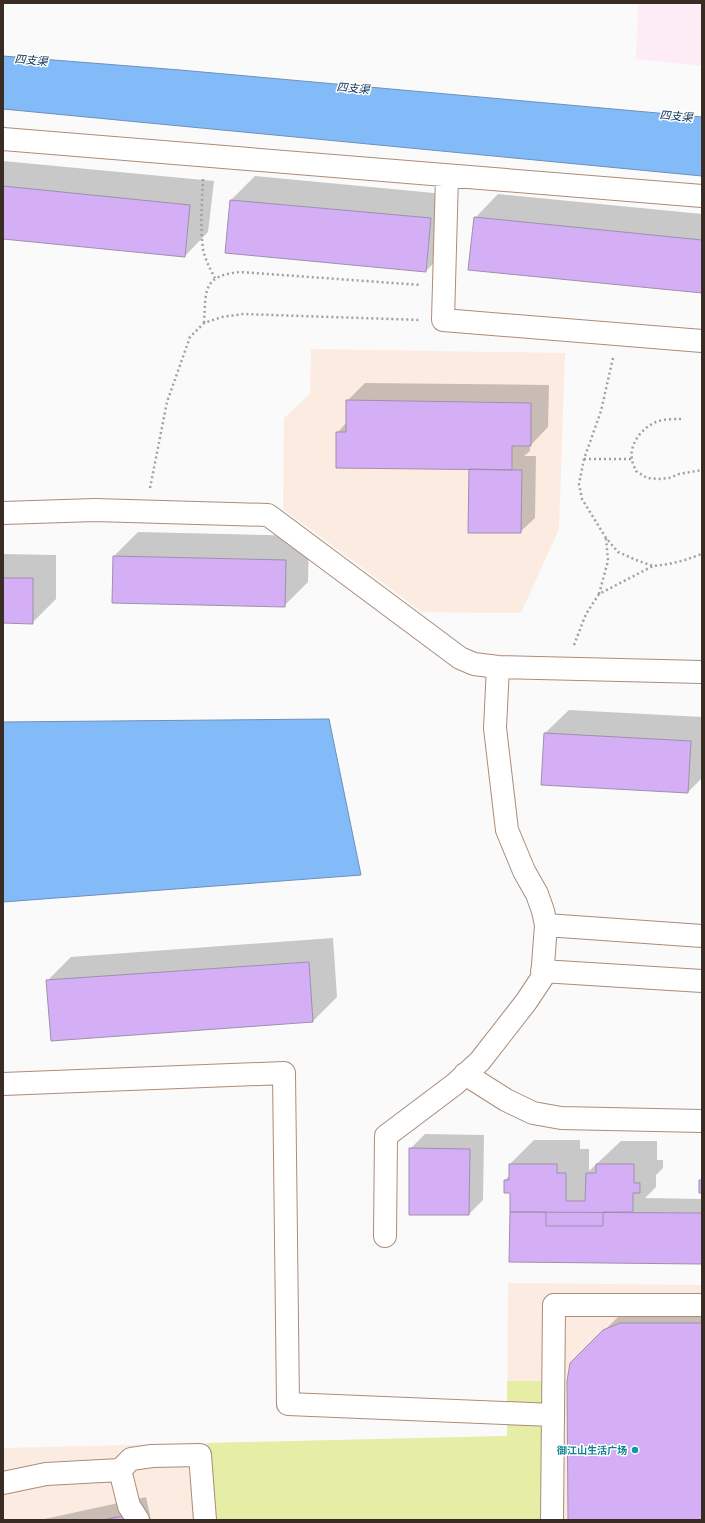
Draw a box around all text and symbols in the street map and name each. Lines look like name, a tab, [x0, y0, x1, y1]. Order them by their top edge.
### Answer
water label: 四支渠	[14, 52, 50, 69]
water label: 四支渠	[336, 80, 372, 97]
water label: 四支渠	[659, 108, 695, 125]
place label: 御江山生活广场	[556, 1444, 627, 1457]
marker: 御江山生活广场	[630, 1445, 640, 1455]

